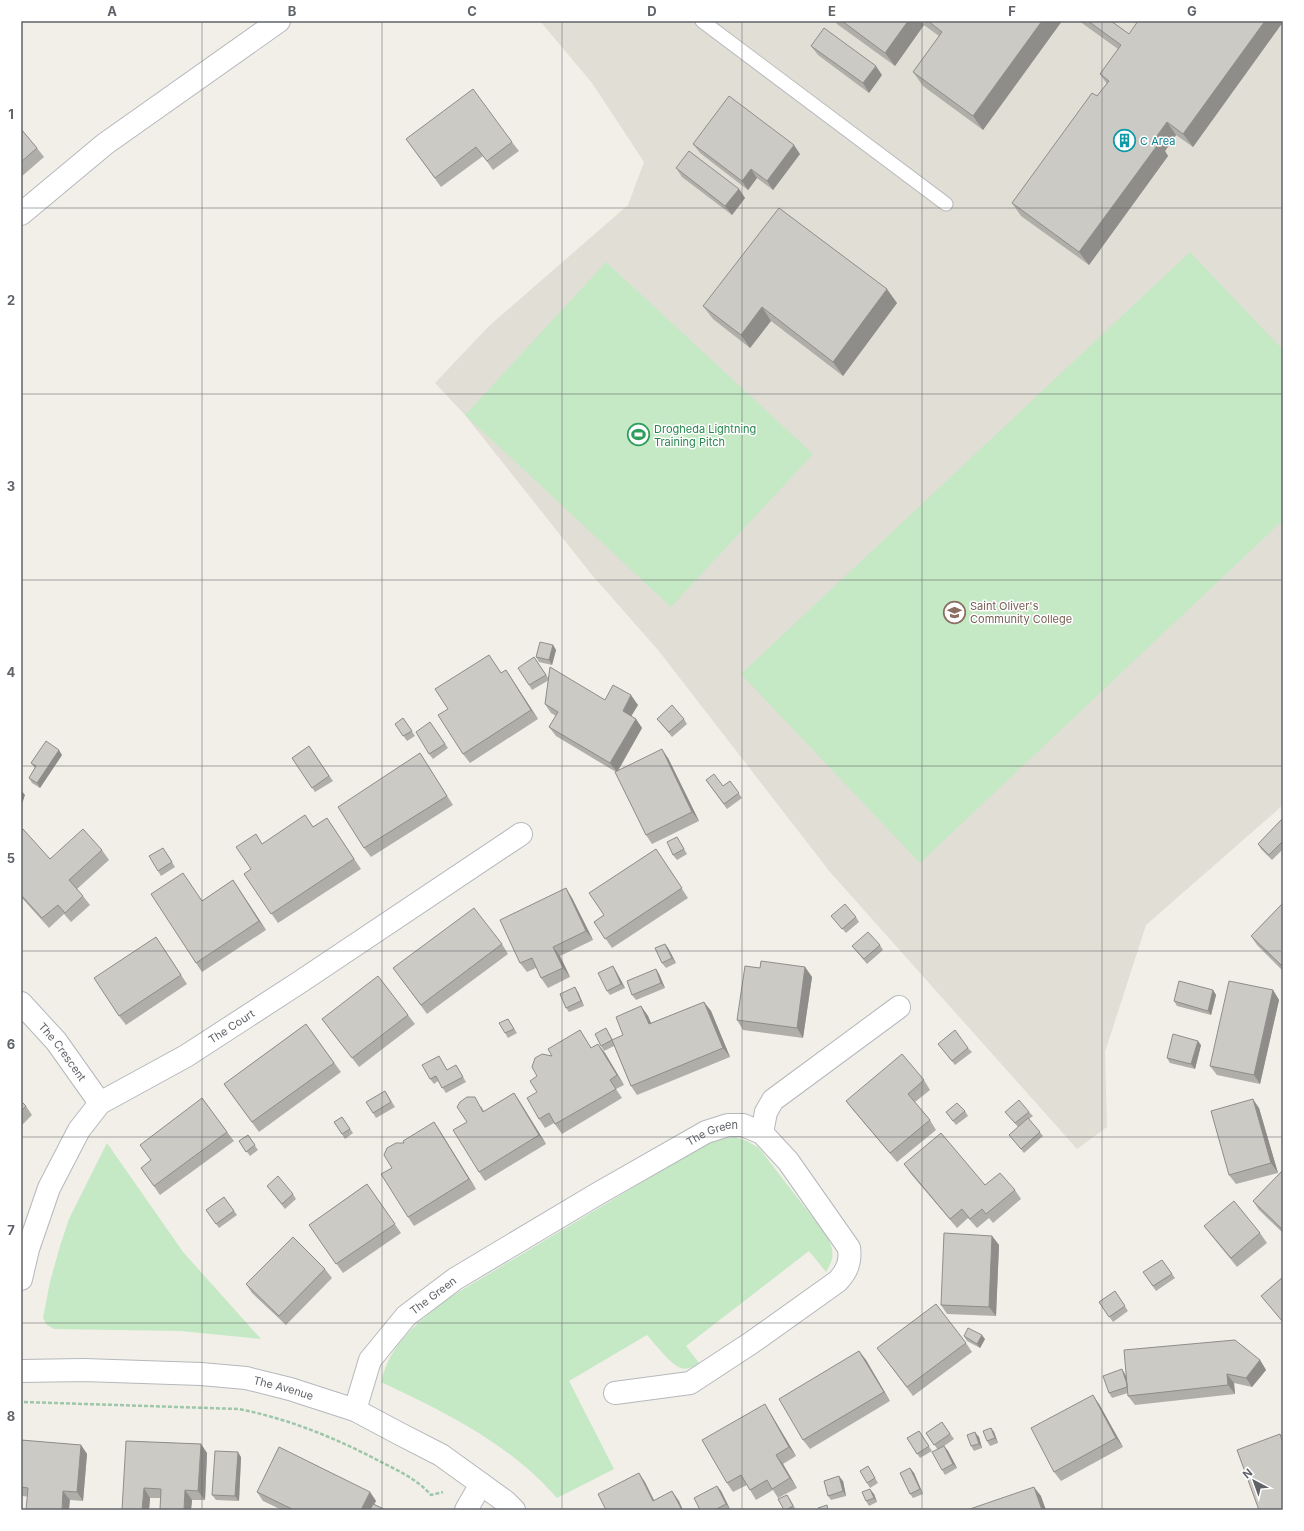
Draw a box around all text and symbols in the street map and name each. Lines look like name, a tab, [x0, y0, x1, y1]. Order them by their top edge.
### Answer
text: A	[107, 3, 117, 19]
text: B	[288, 3, 297, 19]
text: C	[467, 3, 477, 19]
text: D	[647, 3, 657, 19]
text: E	[828, 3, 836, 19]
text: F	[1008, 3, 1016, 19]
text: G	[1187, 3, 1197, 19]
text: 1	[8, 106, 14, 122]
building icon: C Area	[1111, 128, 1137, 154]
place label: C Area	[1140, 134, 1175, 148]
text: 2	[7, 292, 15, 308]
sports icon: Drogheda Lightning Training Pitch	[626, 422, 652, 448]
place label: Drogheda Lightning Training Pitch	[654, 422, 756, 449]
text: 3	[7, 478, 15, 494]
school or university icon: Saint Oliver's Community College	[941, 599, 967, 625]
place label: Saint Oliver's Community College	[970, 599, 1072, 626]
text: 4	[7, 664, 16, 680]
text: 5	[7, 850, 15, 866]
street label: The Court	[206, 1006, 257, 1047]
street label: The Crescent	[35, 1020, 89, 1084]
text: 6	[7, 1036, 15, 1052]
street label: The Green	[684, 1118, 738, 1149]
text: 7	[7, 1222, 15, 1238]
street label: The Green	[407, 1273, 459, 1318]
street label: The Avenue	[252, 1373, 315, 1403]
text: 8	[7, 1408, 15, 1424]
north arrow	[1234, 1461, 1274, 1501]
text: N	[1240, 1465, 1255, 1481]

